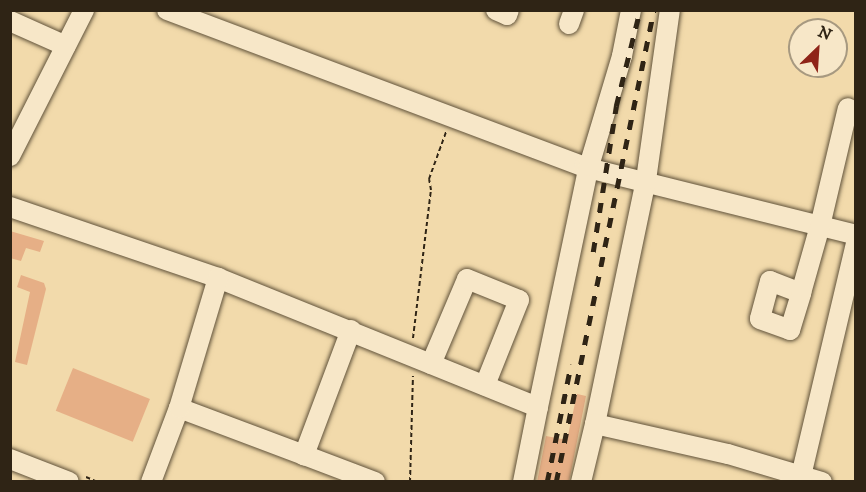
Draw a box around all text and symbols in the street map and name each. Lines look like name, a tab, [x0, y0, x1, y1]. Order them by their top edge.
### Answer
north arrow	[788, 18, 848, 78]
text: N	[815, 22, 835, 45]

